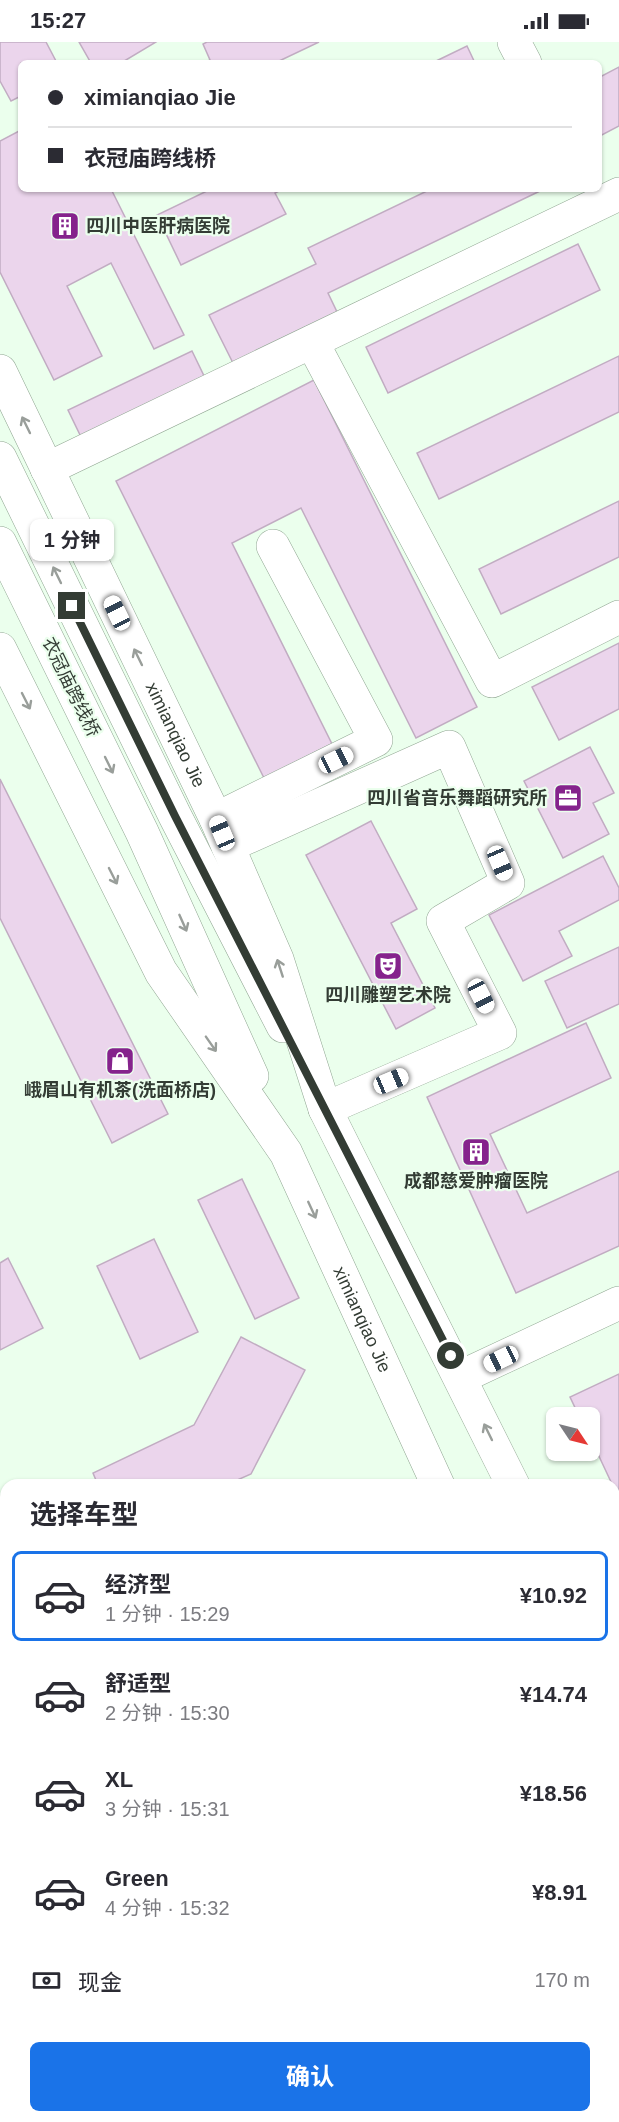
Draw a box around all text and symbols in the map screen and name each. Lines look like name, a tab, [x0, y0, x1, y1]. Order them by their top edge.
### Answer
text: 15:27	[30, 8, 86, 33]
text: ximianqiao Jie	[84, 85, 236, 110]
text: 衣冠庙跨线桥	[84, 146, 216, 171]
building icon: 四川中医肝病医院	[49, 210, 81, 242]
place label: 四川中医肝病医院	[86, 216, 230, 236]
one-way arrow	[19, 416, 31, 434]
callout: 1 分钟	[30, 519, 114, 561]
text: 1 分钟	[44, 529, 100, 551]
one-way arrow	[51, 567, 62, 585]
route end	[58, 592, 85, 619]
car	[101, 593, 133, 633]
street label: 衣冠庙跨线桥	[38, 634, 104, 740]
one-way arrow	[131, 649, 143, 667]
street label: ximianqiao Jie	[142, 679, 209, 791]
one-way arrow	[21, 692, 32, 710]
car	[316, 744, 356, 776]
one-way arrow	[104, 756, 115, 774]
office icon: 四川省音乐舞蹈研究所	[552, 782, 584, 814]
place label: 四川省音乐舞蹈研究所	[367, 788, 547, 808]
car	[207, 813, 237, 853]
car	[485, 843, 515, 883]
one-way arrow	[108, 866, 119, 884]
one-way arrow	[178, 914, 189, 932]
theatre icon: 四川雕塑艺术院	[372, 950, 404, 982]
one-way arrow	[274, 959, 285, 978]
car	[465, 976, 497, 1016]
place label: 四川雕塑艺术院	[325, 985, 451, 1005]
one-way arrow	[205, 1035, 217, 1052]
shop icon: 峨眉山有机茶(洗面桥店)	[104, 1045, 136, 1077]
car	[371, 1066, 411, 1096]
place label: 峨眉山有机茶(洗面桥店)	[24, 1080, 216, 1100]
building icon: 成都慈爱肿瘤医院	[460, 1136, 492, 1168]
place label: 成都慈爱肿瘤医院	[404, 1171, 548, 1191]
one-way arrow	[307, 1200, 319, 1218]
street label: ximianqiao Jie	[329, 1263, 395, 1376]
route start	[437, 1342, 464, 1369]
car	[481, 1343, 521, 1375]
north arrow	[546, 1407, 600, 1461]
map controls	[546, 1407, 600, 1461]
one-way arrow	[481, 1424, 493, 1442]
text: 选择车型	[30, 1500, 138, 1530]
icon: car	[33, 1569, 87, 1623]
text: 经济型	[105, 1572, 171, 1597]
text: ¥10.92	[520, 1583, 587, 1608]
text: 1 分钟 · 15:29	[105, 1603, 230, 1625]
icon: car	[33, 1668, 87, 1722]
text: 舒适型	[105, 1671, 171, 1696]
text: ¥14.74	[520, 1682, 587, 1707]
text: 2 分钟 · 15:30	[105, 1702, 230, 1724]
icon: car	[33, 1767, 87, 1821]
text: XL	[105, 1767, 133, 1792]
text: ¥18.56	[520, 1781, 587, 1806]
text: 3 分钟 · 15:31	[105, 1798, 230, 1820]
icon: car	[33, 1866, 87, 1920]
text: Green	[105, 1866, 169, 1891]
text: ¥8.91	[532, 1880, 587, 1905]
text: 4 分钟 · 15:32	[105, 1897, 230, 1919]
icon: cash	[30, 1964, 63, 1997]
text: 170 m	[534, 1969, 590, 1991]
text: 现金	[78, 1970, 122, 1995]
button: 确认	[30, 2042, 590, 2111]

